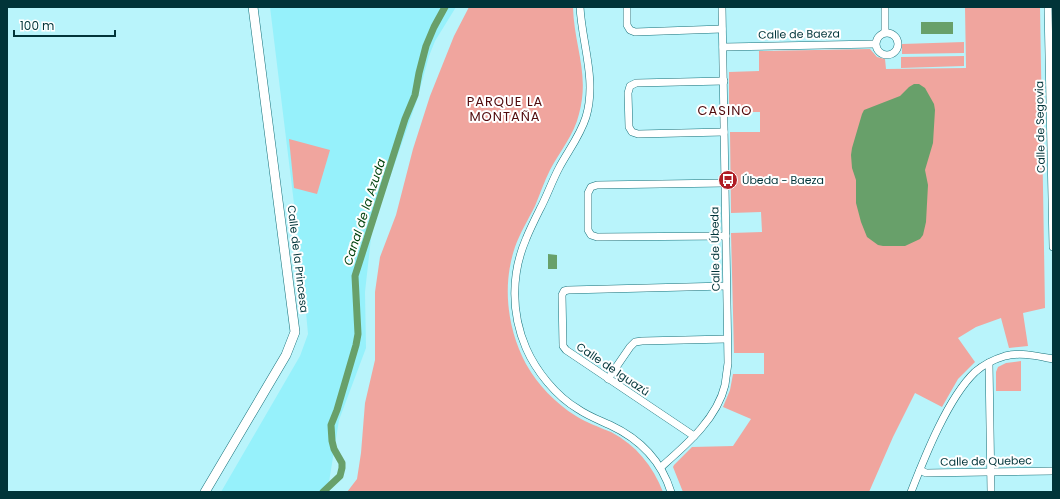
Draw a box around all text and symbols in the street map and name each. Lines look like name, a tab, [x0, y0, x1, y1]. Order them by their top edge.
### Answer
scale bar	[14, 12, 115, 38]
text: 100 m	[20, 17, 54, 34]
street label: Calle de Baeza	[758, 25, 840, 43]
street label: Calle de Segovia	[1031, 81, 1049, 173]
district label: PARQUE LA MONTAÑA	[467, 92, 543, 126]
district label: CASINO	[698, 101, 752, 120]
water label: Canal de la Azuda	[339, 157, 389, 267]
bus stop icon: Úbeda - Baeza	[717, 169, 739, 191]
place label: Úbeda - Baeza	[742, 172, 824, 188]
street label: Calle de la Princesa	[283, 204, 313, 314]
street label: Calle de Úbeda	[706, 206, 724, 292]
street label: Calle de Iguazú	[573, 339, 653, 399]
street label: Calle de Quebec	[940, 452, 1032, 470]

